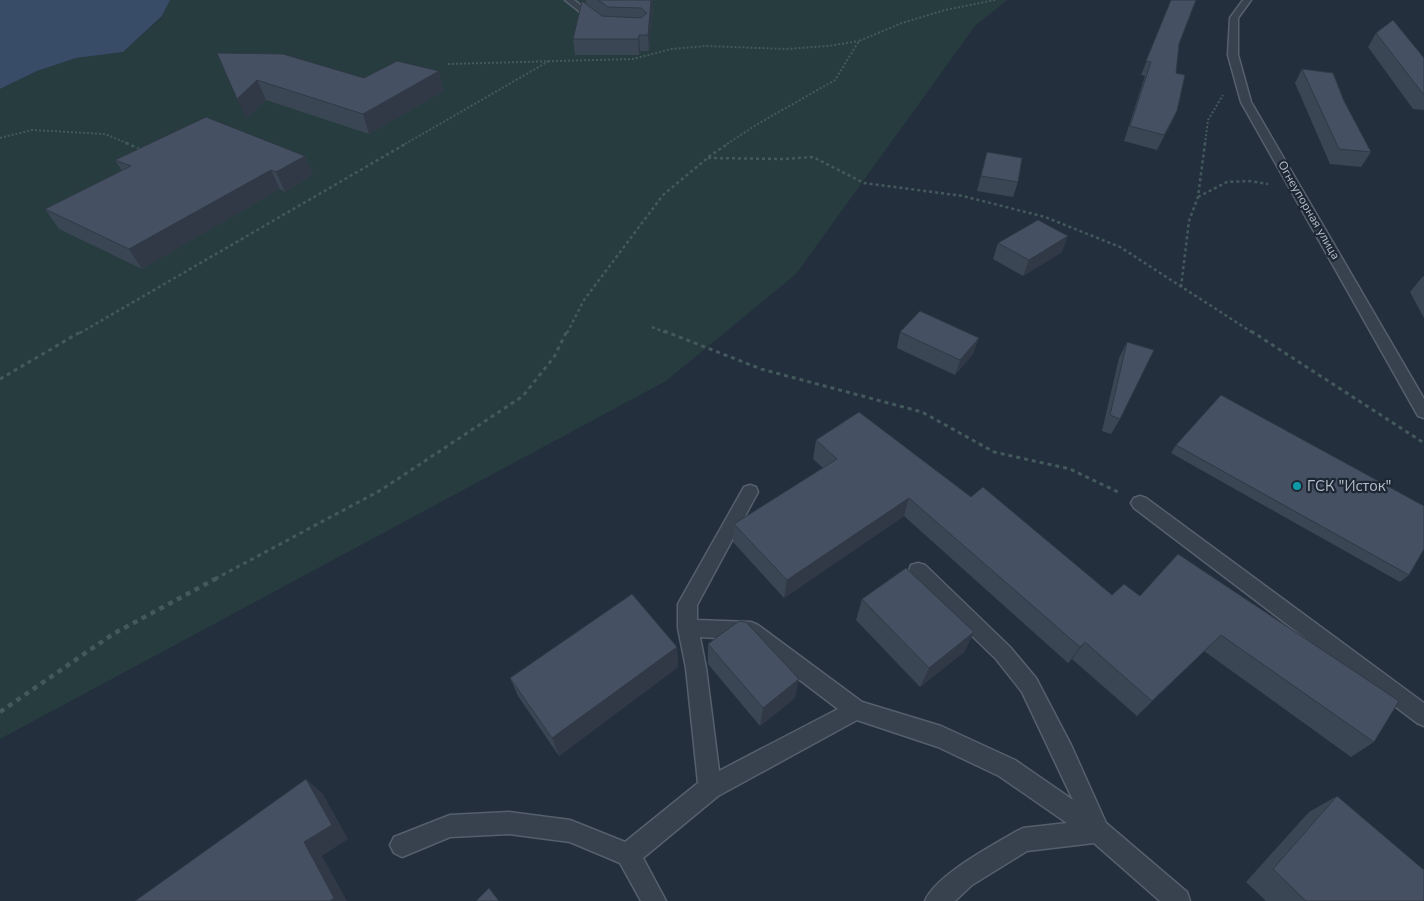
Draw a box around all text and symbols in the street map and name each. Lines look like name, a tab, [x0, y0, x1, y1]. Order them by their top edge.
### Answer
street label: Огнеупорная улица	[1274, 158, 1344, 262]
place label: ГСК "Исток"	[1307, 476, 1391, 496]
marker: ГСК "Исток"	[1291, 480, 1303, 492]

